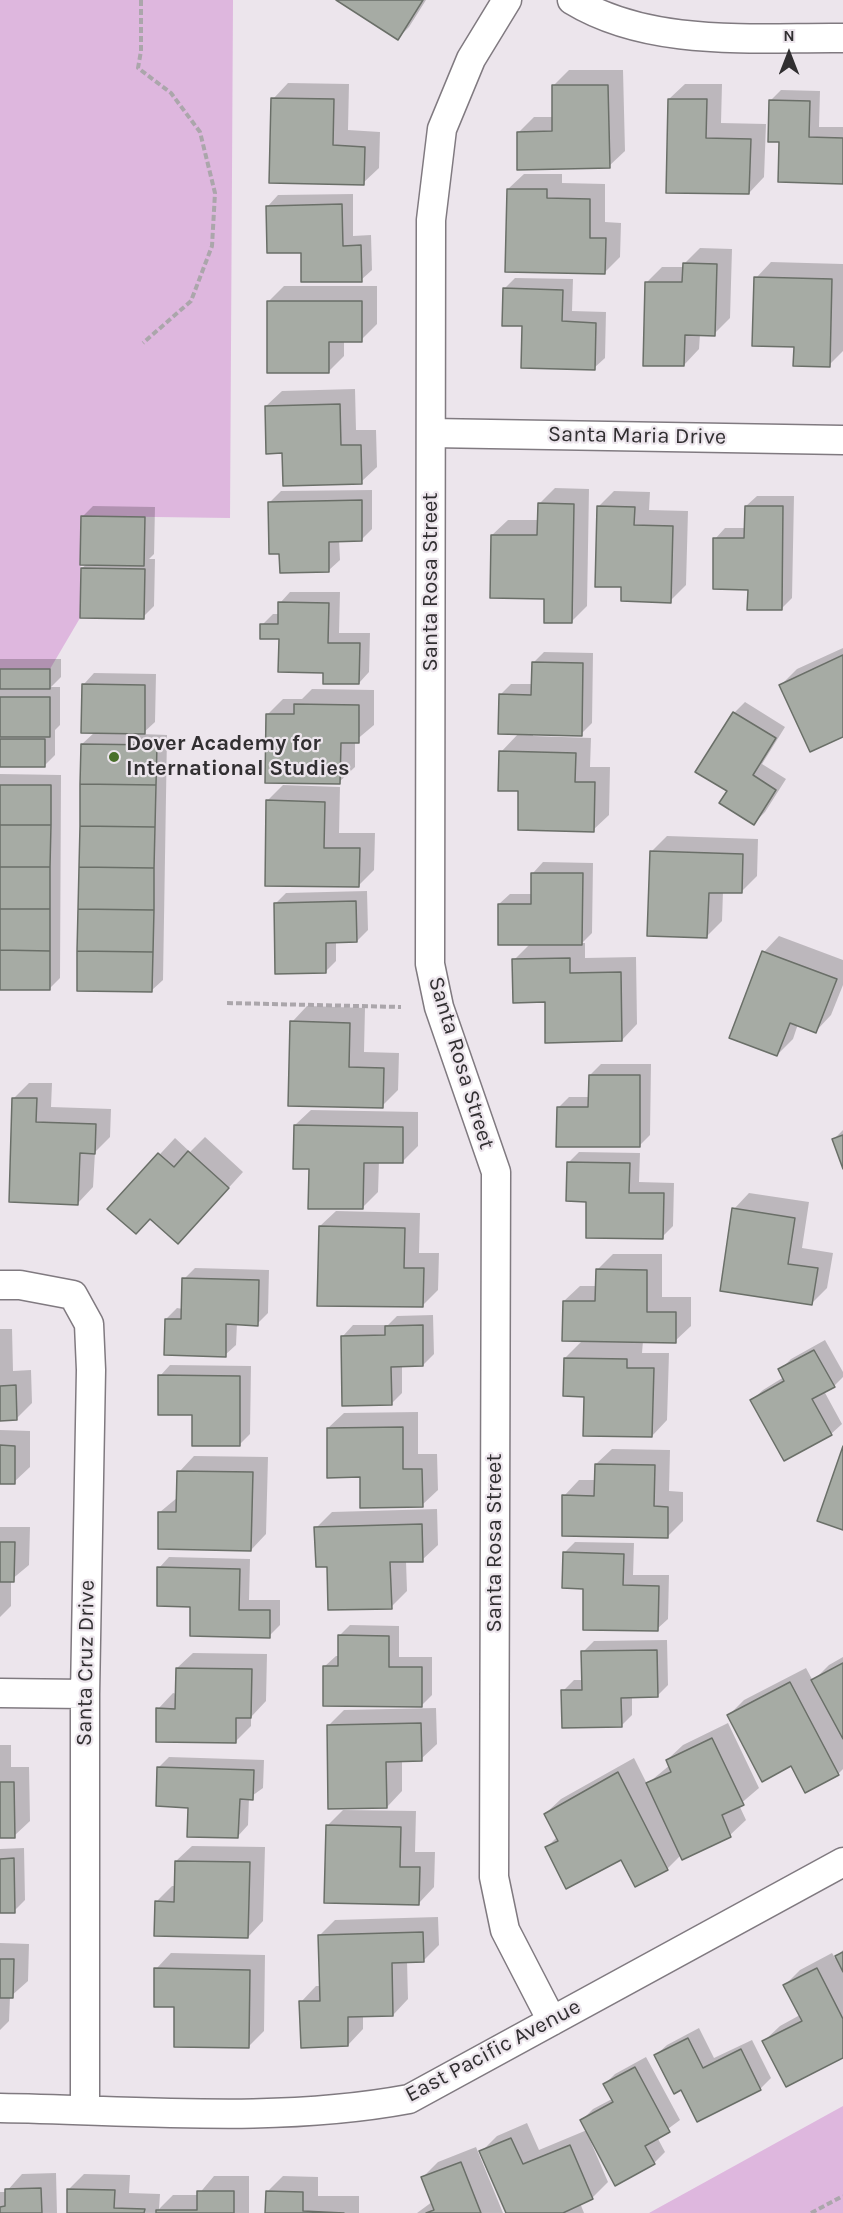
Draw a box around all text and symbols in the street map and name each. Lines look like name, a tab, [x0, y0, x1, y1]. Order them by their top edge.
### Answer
north arrow	[759, 24, 819, 84]
text: N	[783, 26, 795, 45]
street label: Santa Maria Drive	[548, 421, 726, 451]
street label: Santa Rosa Street	[418, 492, 444, 672]
place label: Dover Academy for International Studies	[126, 731, 350, 782]
marker: Dover Academy for International Studies	[107, 750, 121, 764]
street label: Santa Rosa Street	[422, 974, 500, 1152]
street label: Santa Rosa Street	[482, 1453, 508, 1633]
street label: Santa Cruz Drive	[71, 1580, 101, 1746]
street label: East Pacific Avenue	[401, 1994, 585, 2108]

